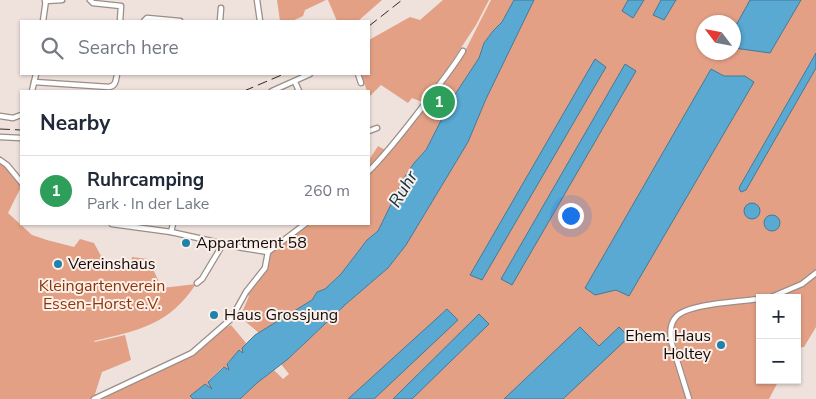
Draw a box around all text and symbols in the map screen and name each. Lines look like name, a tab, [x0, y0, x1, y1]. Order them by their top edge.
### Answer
north arrow	[696, 15, 741, 60]
search box	[20, 20, 370, 75]
icon: search	[38, 34, 66, 62]
text: Search here	[78, 35, 179, 61]
pin: 1	[423, 83, 455, 121]
text: Nearby	[40, 109, 110, 137]
water label: Ruhr	[383, 166, 424, 212]
text: Ruhrcamping	[87, 167, 204, 193]
text: 1	[51, 180, 61, 202]
text: 260 m	[303, 180, 350, 202]
text: Park · In der Lake	[87, 193, 209, 215]
your location	[558, 203, 584, 229]
place label: Appartment 58	[196, 232, 307, 254]
marker: Appartment 58	[180, 237, 192, 249]
place label: Vereinshaus	[67, 253, 155, 275]
marker: Vereinshaus	[52, 258, 64, 270]
park label: Kleingartenverein Essen-Horst e.V.	[39, 275, 165, 315]
map controls	[756, 294, 801, 384]
button: +	[756, 294, 801, 339]
place label: Haus Grossjung	[224, 304, 338, 326]
marker: Haus Grossjung	[208, 309, 220, 321]
place label: Ehem. Haus Holtey	[625, 325, 712, 365]
marker: Ehem. Haus Holtey	[715, 339, 727, 351]
button: −	[756, 339, 801, 384]

